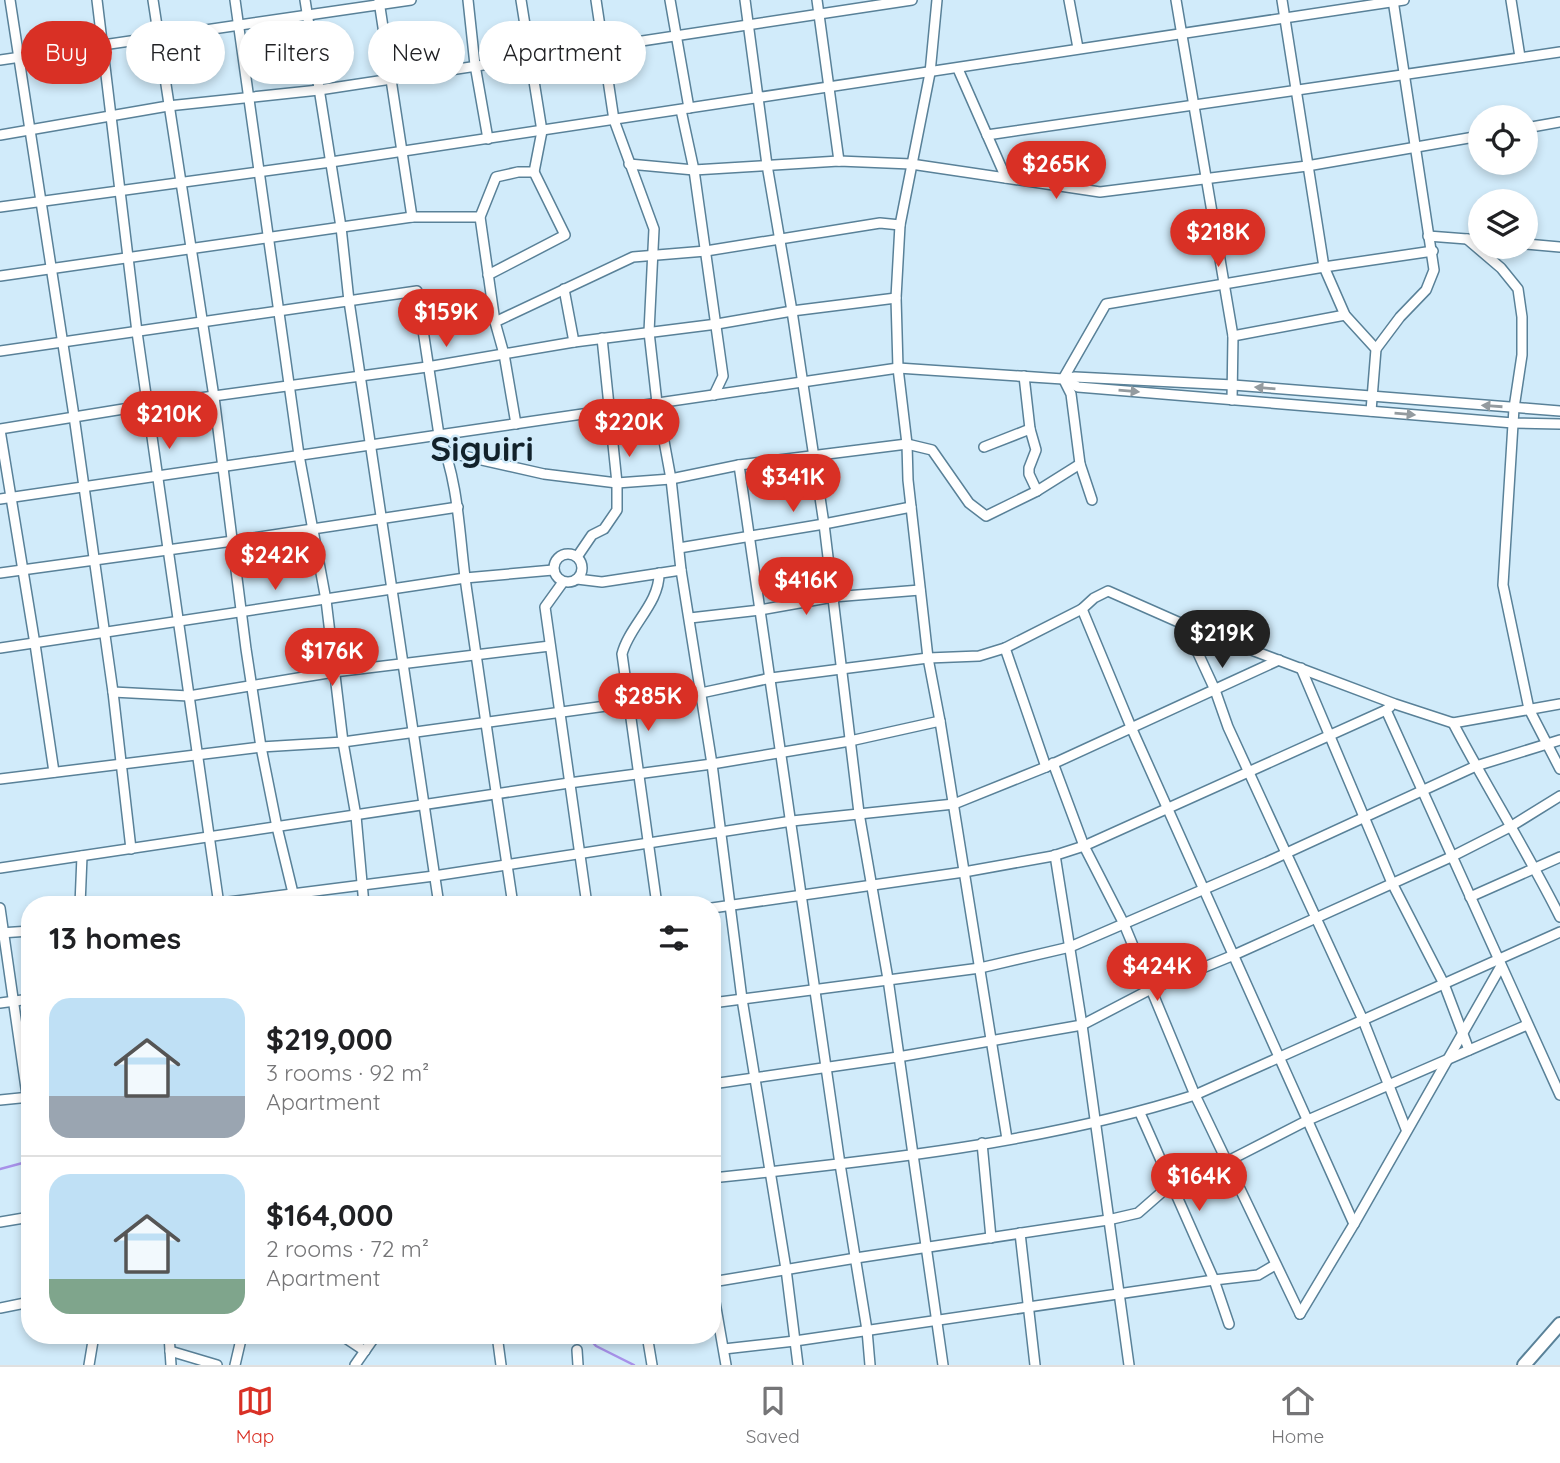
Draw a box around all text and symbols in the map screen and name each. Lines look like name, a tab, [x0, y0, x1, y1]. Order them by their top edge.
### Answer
chip: Buy	[21, 21, 112, 84]
chip: Rent	[126, 21, 225, 84]
chip: Filters	[239, 21, 354, 84]
chip: New	[368, 21, 465, 84]
chip: Apartment	[479, 21, 646, 84]
map controls	[1468, 105, 1538, 259]
button: locate	[1468, 105, 1538, 175]
pin: $265K	[1007, 142, 1105, 201]
text: $265K	[1022, 149, 1090, 178]
button: layers	[1468, 189, 1538, 259]
pin: $218K	[1169, 210, 1267, 269]
text: $218K	[1186, 217, 1250, 246]
pin: $159K	[397, 290, 495, 349]
text: $159K	[414, 297, 478, 326]
one-way arrow	[1254, 382, 1276, 393]
one-way arrow	[1118, 386, 1140, 397]
pin: $210K	[120, 392, 218, 451]
text: $210K	[137, 399, 201, 428]
pin: $220K	[580, 400, 678, 459]
one-way arrow	[1481, 400, 1503, 411]
text: $220K	[594, 407, 664, 436]
one-way arrow	[1394, 409, 1416, 420]
district label: Siguiri	[430, 426, 534, 470]
pin: $341K	[744, 454, 842, 514]
text: $341K	[762, 462, 824, 491]
pin: $242K	[226, 532, 324, 592]
text: $242K	[241, 540, 309, 569]
pin: $416K	[757, 558, 855, 617]
text: $416K	[774, 565, 838, 594]
pin: $219K	[1173, 610, 1271, 670]
text: $219K	[1190, 618, 1254, 647]
pin: $176K	[283, 628, 381, 688]
text: $176K	[301, 636, 363, 665]
pin: $285K	[599, 674, 697, 733]
text: $285K	[614, 681, 682, 710]
text: 13 homes	[49, 919, 181, 957]
icon: filters	[655, 919, 693, 957]
pin: $424K	[1108, 944, 1206, 1003]
text: $424K	[1123, 951, 1191, 980]
text: $219,000	[266, 1020, 393, 1058]
icon: home	[105, 1026, 189, 1110]
text: 3 rooms · 92 m²	[266, 1058, 429, 1087]
text: Apartment	[266, 1087, 380, 1116]
pin: $164K	[1150, 1154, 1248, 1213]
text: $164K	[1167, 1161, 1231, 1190]
text: $164,000	[266, 1196, 393, 1234]
icon: home	[105, 1202, 189, 1286]
text: 2 rooms · 72 m²	[266, 1234, 429, 1263]
text: Apartment	[266, 1263, 380, 1292]
tab: Map	[236, 1382, 274, 1448]
tab: Saved	[746, 1382, 800, 1448]
tab: Home	[1271, 1382, 1324, 1448]

